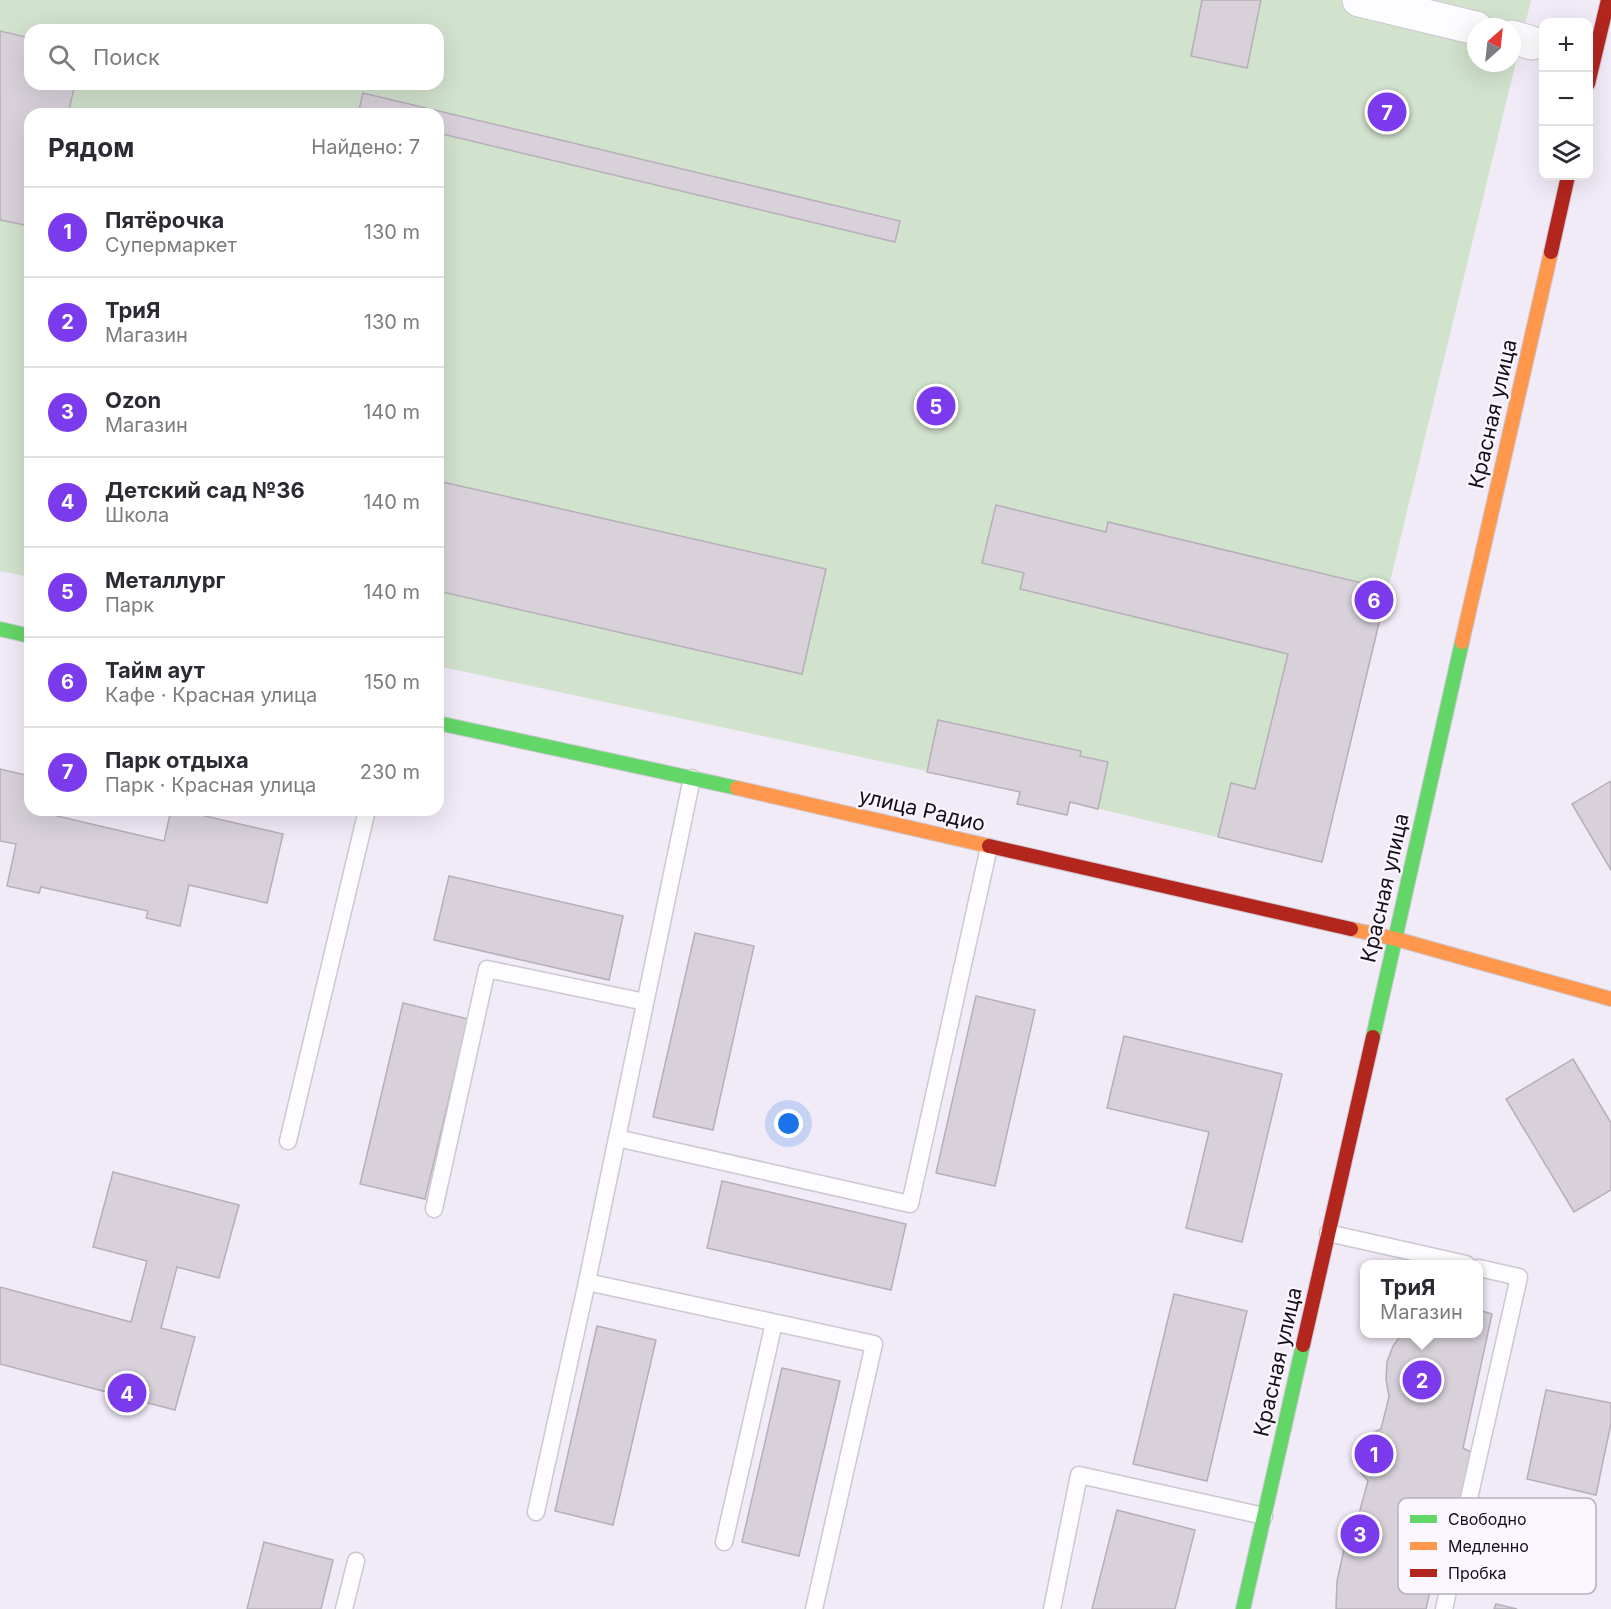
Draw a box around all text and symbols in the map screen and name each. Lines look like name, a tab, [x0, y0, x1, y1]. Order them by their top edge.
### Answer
north arrow	[1467, 18, 1521, 72]
map controls	[1539, 18, 1593, 180]
button: +	[1539, 18, 1593, 72]
search box	[24, 24, 444, 90]
icon: search	[45, 41, 78, 74]
text: Поиск	[93, 44, 160, 70]
button: −	[1539, 72, 1593, 126]
pin: 7	[1368, 90, 1406, 134]
button: layers	[1539, 126, 1593, 180]
text: Рядом	[48, 132, 134, 163]
text: Найдено: 7	[311, 135, 420, 159]
text: Пятёрочка	[105, 207, 224, 233]
text: 1	[63, 220, 72, 244]
text: 130 m	[364, 220, 420, 244]
text: Супермаркет	[105, 233, 237, 257]
text: ТриЯ	[105, 297, 160, 323]
text: 2	[61, 310, 74, 334]
text: 130 m	[364, 310, 420, 334]
text: Магазин	[105, 323, 188, 347]
street label: Красная улица	[1463, 337, 1522, 491]
pin: 5	[916, 384, 956, 428]
text: Ozon	[105, 387, 161, 413]
text: 3	[61, 400, 74, 424]
text: 140 m	[363, 400, 420, 424]
text: Магазин	[105, 413, 188, 437]
text: Детский сад №36	[105, 477, 305, 503]
text: 4	[61, 490, 74, 514]
text: 140 m	[363, 490, 420, 514]
text: Школа	[105, 503, 169, 527]
text: Металлург	[105, 567, 226, 593]
pin: 6	[1354, 578, 1394, 622]
text: 5	[61, 580, 74, 604]
text: 140 m	[363, 580, 420, 604]
text: Парк	[105, 593, 154, 617]
text: Тайм аут	[105, 657, 205, 683]
text: 6	[61, 670, 74, 694]
text: 150 m	[364, 670, 420, 694]
text: Кафе · Красная улица	[105, 683, 317, 707]
text: Парк отдыха	[105, 747, 249, 773]
text: 7	[62, 760, 73, 784]
text: 230 m	[360, 760, 420, 784]
text: Парк · Красная улица	[105, 773, 316, 797]
street label: улица Радио	[856, 783, 988, 836]
street label: Красная улица	[1355, 811, 1414, 965]
your location	[774, 1109, 803, 1138]
popup	[1360, 1260, 1483, 1338]
text: ТриЯ	[1380, 1274, 1436, 1300]
street label: Красная улица	[1248, 1285, 1307, 1439]
text: Магазин	[1380, 1300, 1463, 1324]
pin: 2	[1402, 1358, 1442, 1402]
pin: 4	[108, 1370, 146, 1416]
pin: 1	[1354, 1432, 1394, 1476]
legend	[1398, 1498, 1596, 1594]
text: Свободно	[1448, 1509, 1527, 1529]
pin: 3	[1340, 1512, 1380, 1556]
text: Медленно	[1448, 1536, 1529, 1556]
text: Пробка	[1448, 1563, 1506, 1583]

